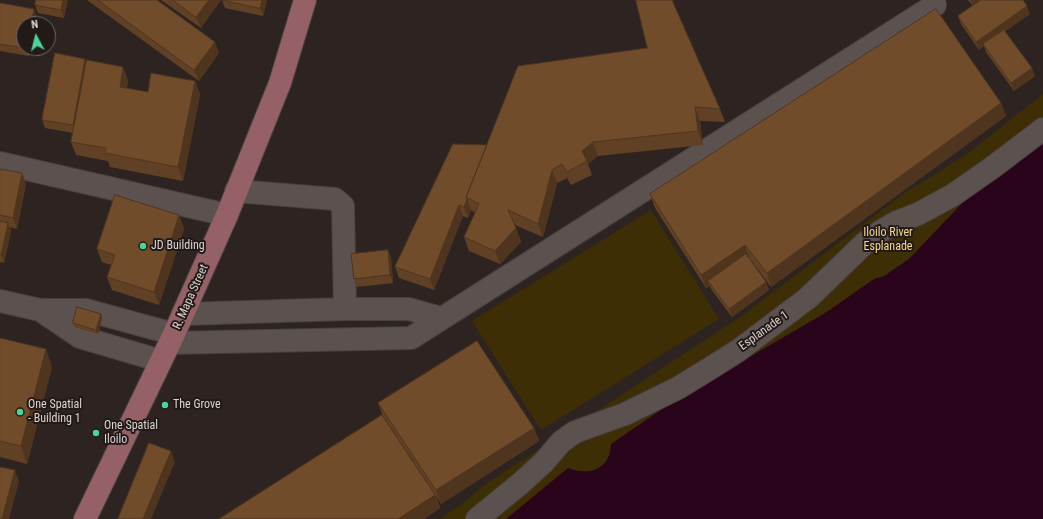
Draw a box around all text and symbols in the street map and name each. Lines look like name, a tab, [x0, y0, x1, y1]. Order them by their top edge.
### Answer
north arrow	[16, 16, 56, 56]
text: N	[30, 18, 39, 31]
park label: Iloilo River Esplanade	[863, 226, 913, 254]
place label: JD Building	[151, 239, 205, 253]
marker: JD Building	[138, 241, 148, 251]
street label: R. Mapa Street	[170, 262, 212, 332]
street label: Esplanade 1	[736, 308, 792, 354]
place label: One Spatial - Building 1	[28, 398, 82, 426]
place label: The Grove	[173, 398, 221, 412]
marker: The Grove	[160, 400, 170, 410]
marker: One Spatial - Building 1	[15, 407, 25, 417]
place label: One Spatial Iloilo	[104, 419, 158, 447]
marker: One Spatial Iloilo	[91, 428, 101, 438]

